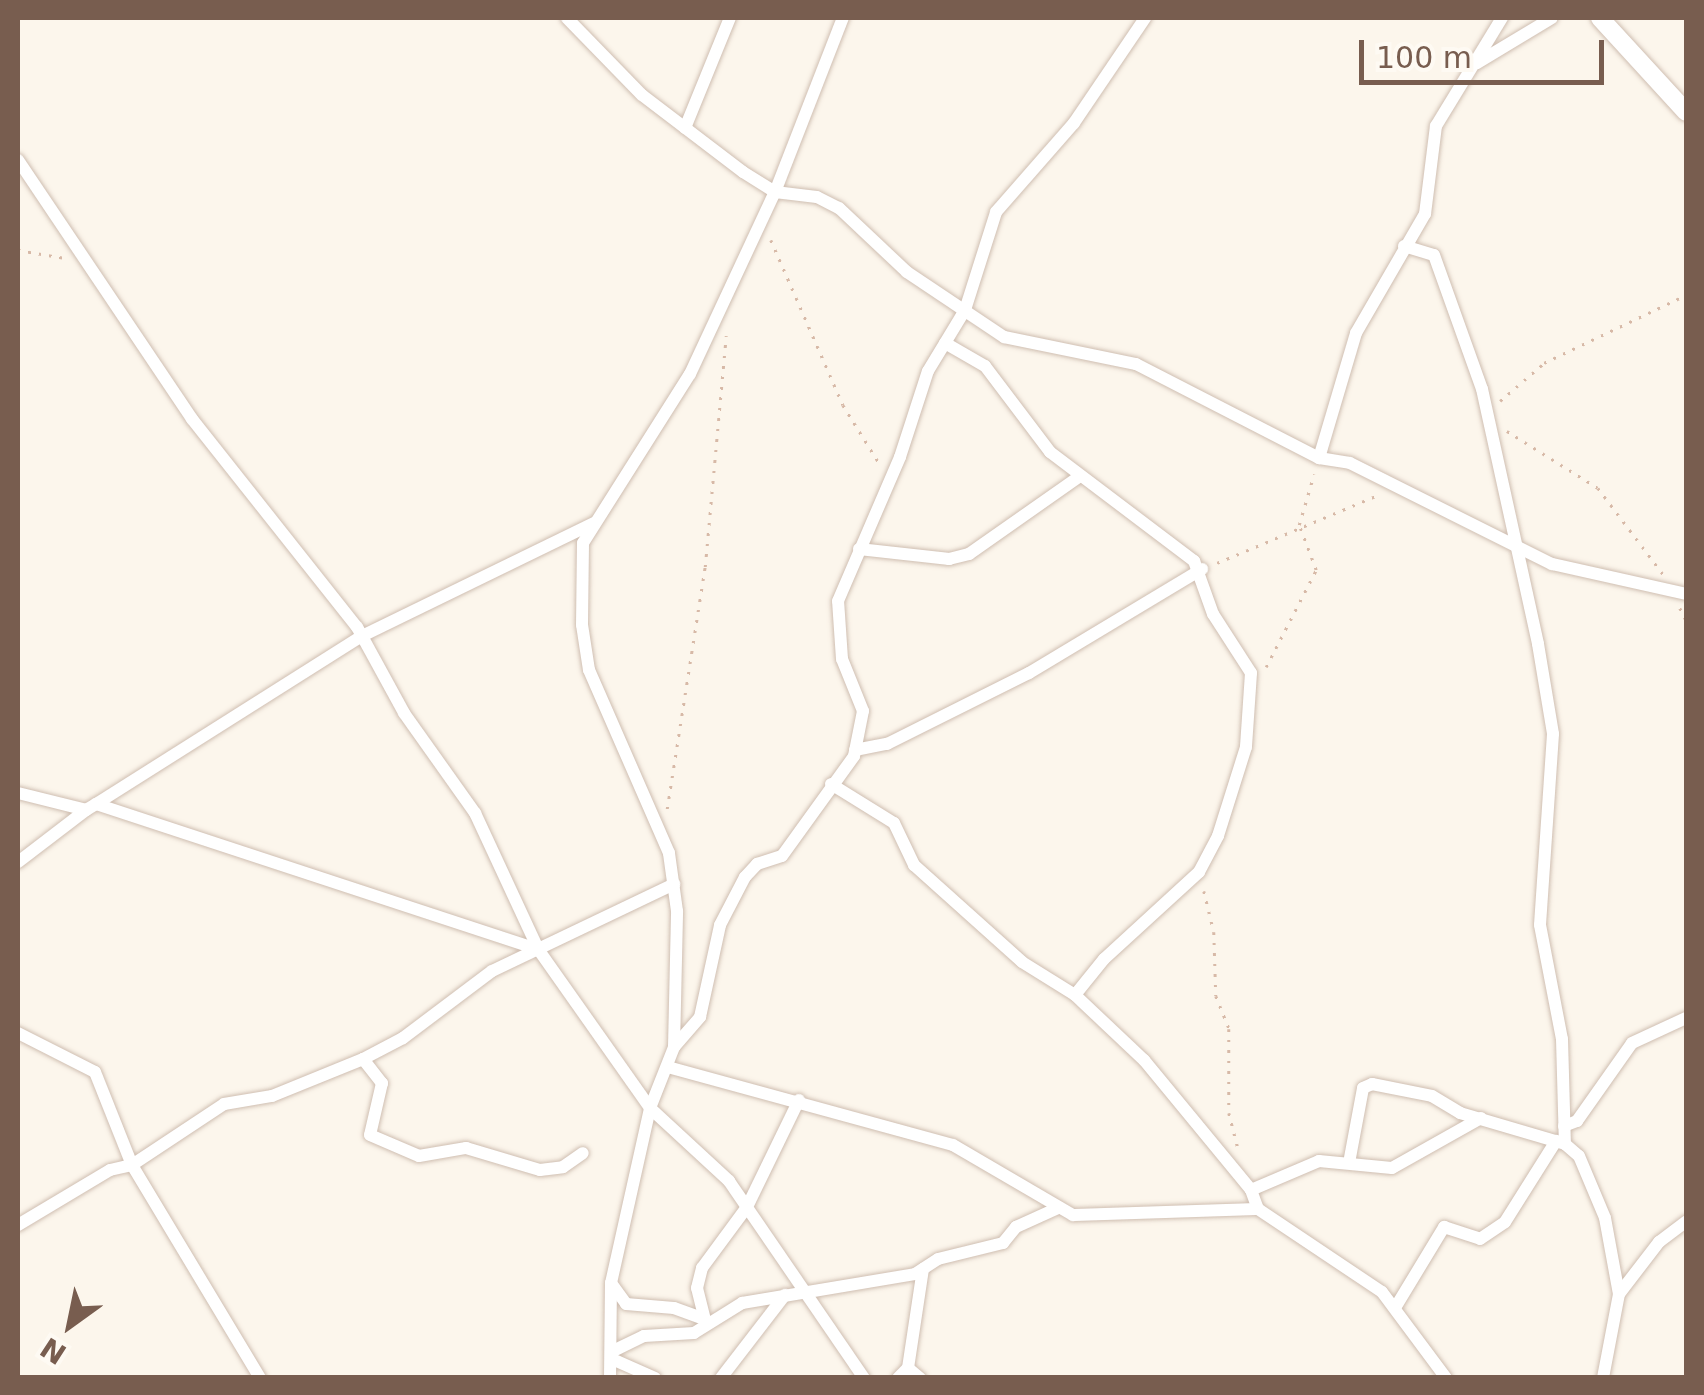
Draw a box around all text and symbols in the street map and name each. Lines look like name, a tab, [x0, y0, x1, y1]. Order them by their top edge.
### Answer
scale bar	[1364, 20, 1609, 82]
text: 100 m	[1376, 40, 1472, 75]
north arrow	[20, 1275, 120, 1375]
text: N	[35, 1330, 72, 1371]

